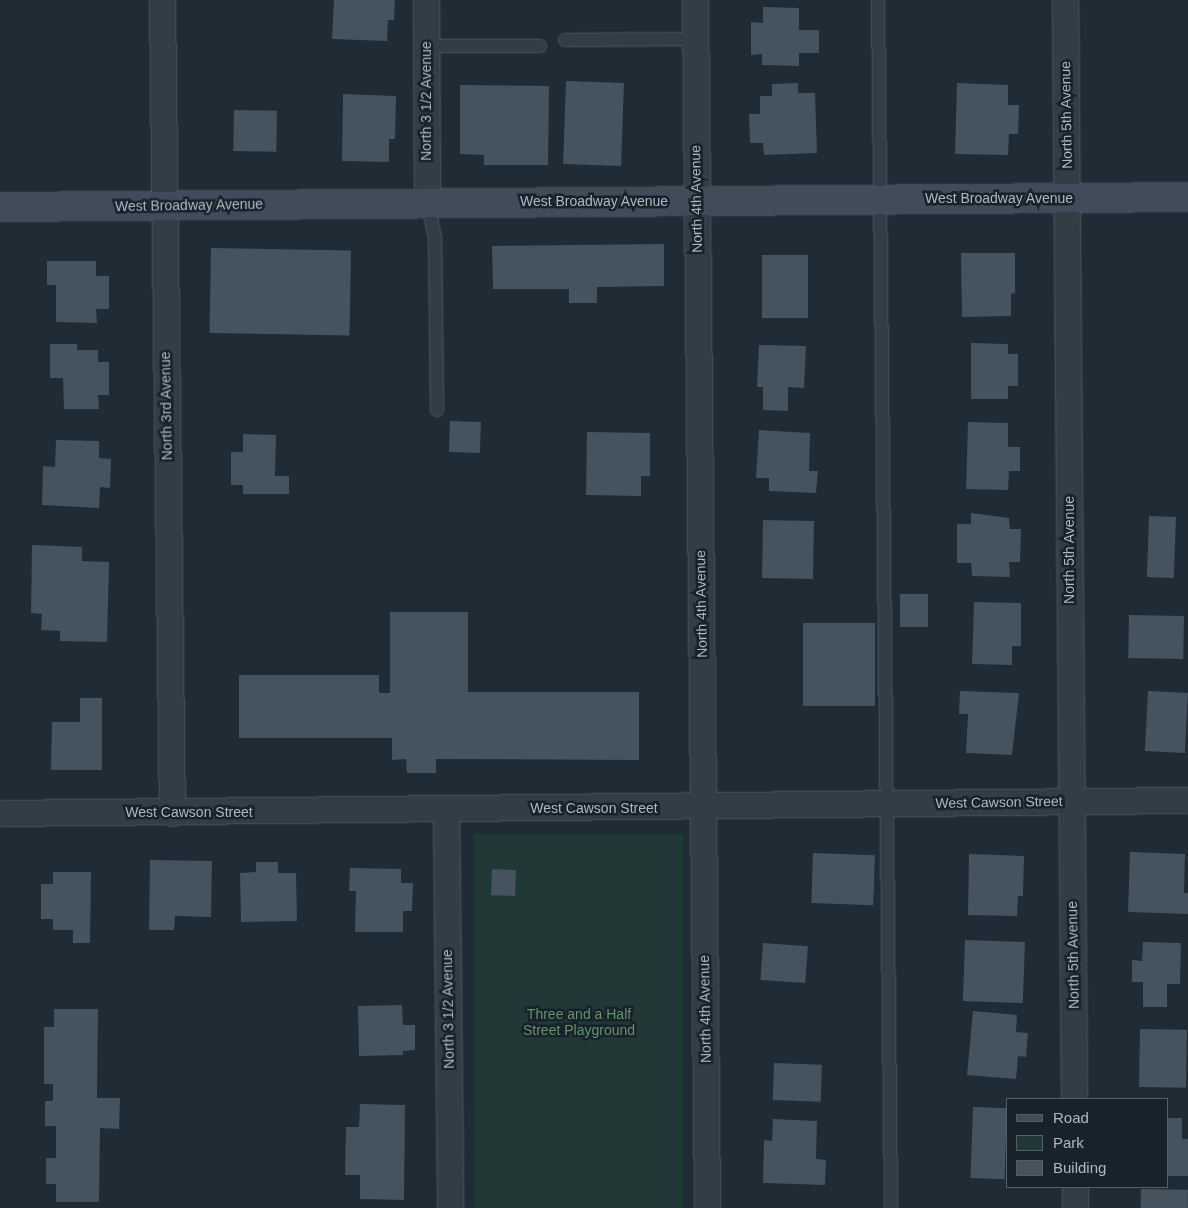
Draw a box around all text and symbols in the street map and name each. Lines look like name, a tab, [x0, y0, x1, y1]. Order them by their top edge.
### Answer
street label: North 3 1/2 Avenue	[418, 41, 434, 161]
street label: North 5th Avenue	[1057, 61, 1075, 169]
street label: North 4th Avenue	[687, 145, 705, 253]
street label: West Broadway Avenue	[925, 190, 1073, 206]
street label: West Broadway Avenue	[520, 193, 668, 209]
street label: West Broadway Avenue	[114, 195, 264, 215]
street label: North 3rd Avenue	[157, 351, 175, 461]
street label: North 5th Avenue	[1061, 496, 1077, 604]
street label: North 4th Avenue	[692, 550, 710, 658]
street label: West Cawson Street	[935, 792, 1063, 812]
street label: West Cawson Street	[530, 800, 658, 816]
street label: West Cawson Street	[125, 804, 253, 820]
street label: North 5th Avenue	[1064, 901, 1082, 1009]
street label: North 3 1/2 Avenue	[439, 949, 457, 1069]
street label: North 4th Avenue	[696, 955, 714, 1063]
park label: Three and a Half Street Playground	[523, 1006, 635, 1038]
legend	[1006, 1098, 1168, 1188]
text: Road	[1053, 1109, 1089, 1126]
text: Park	[1053, 1134, 1084, 1151]
text: Building	[1053, 1159, 1106, 1176]

